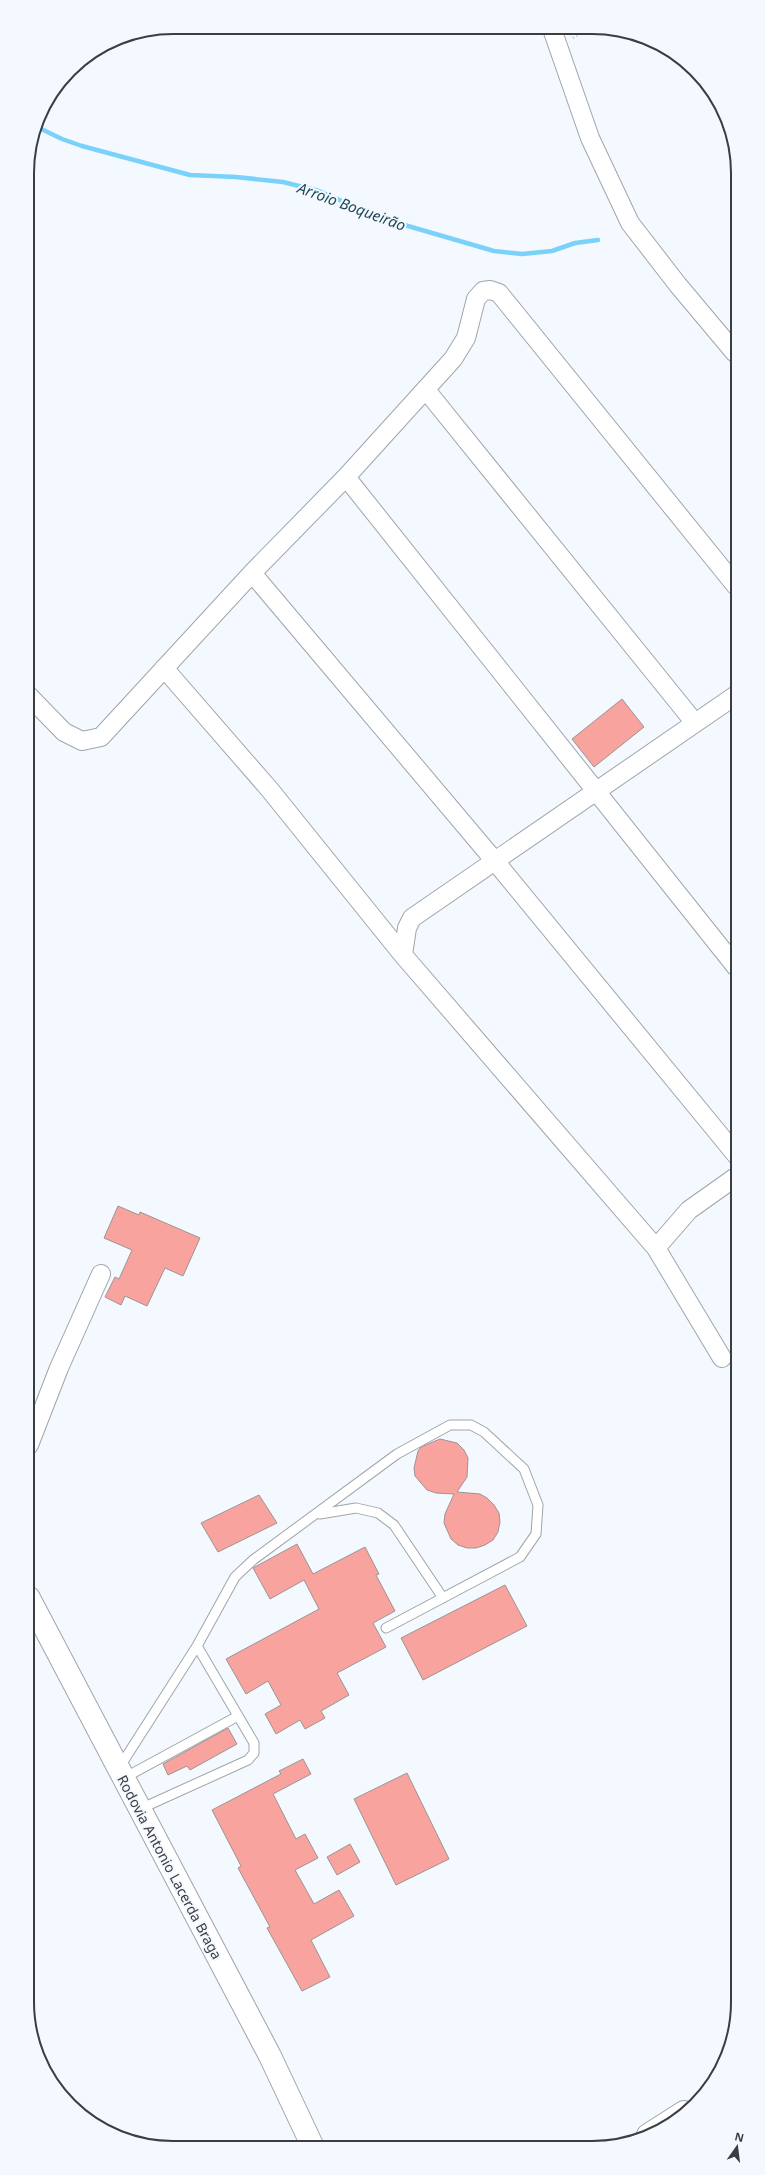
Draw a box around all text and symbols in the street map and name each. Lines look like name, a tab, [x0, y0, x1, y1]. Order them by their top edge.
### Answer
water label: Arroio Boqueirão	[294, 177, 409, 235]
street label: Rodovia Antonio Lacerda Braga	[113, 1772, 227, 1962]
north arrow	[717, 2127, 757, 2167]
text: N	[733, 2128, 746, 2145]

